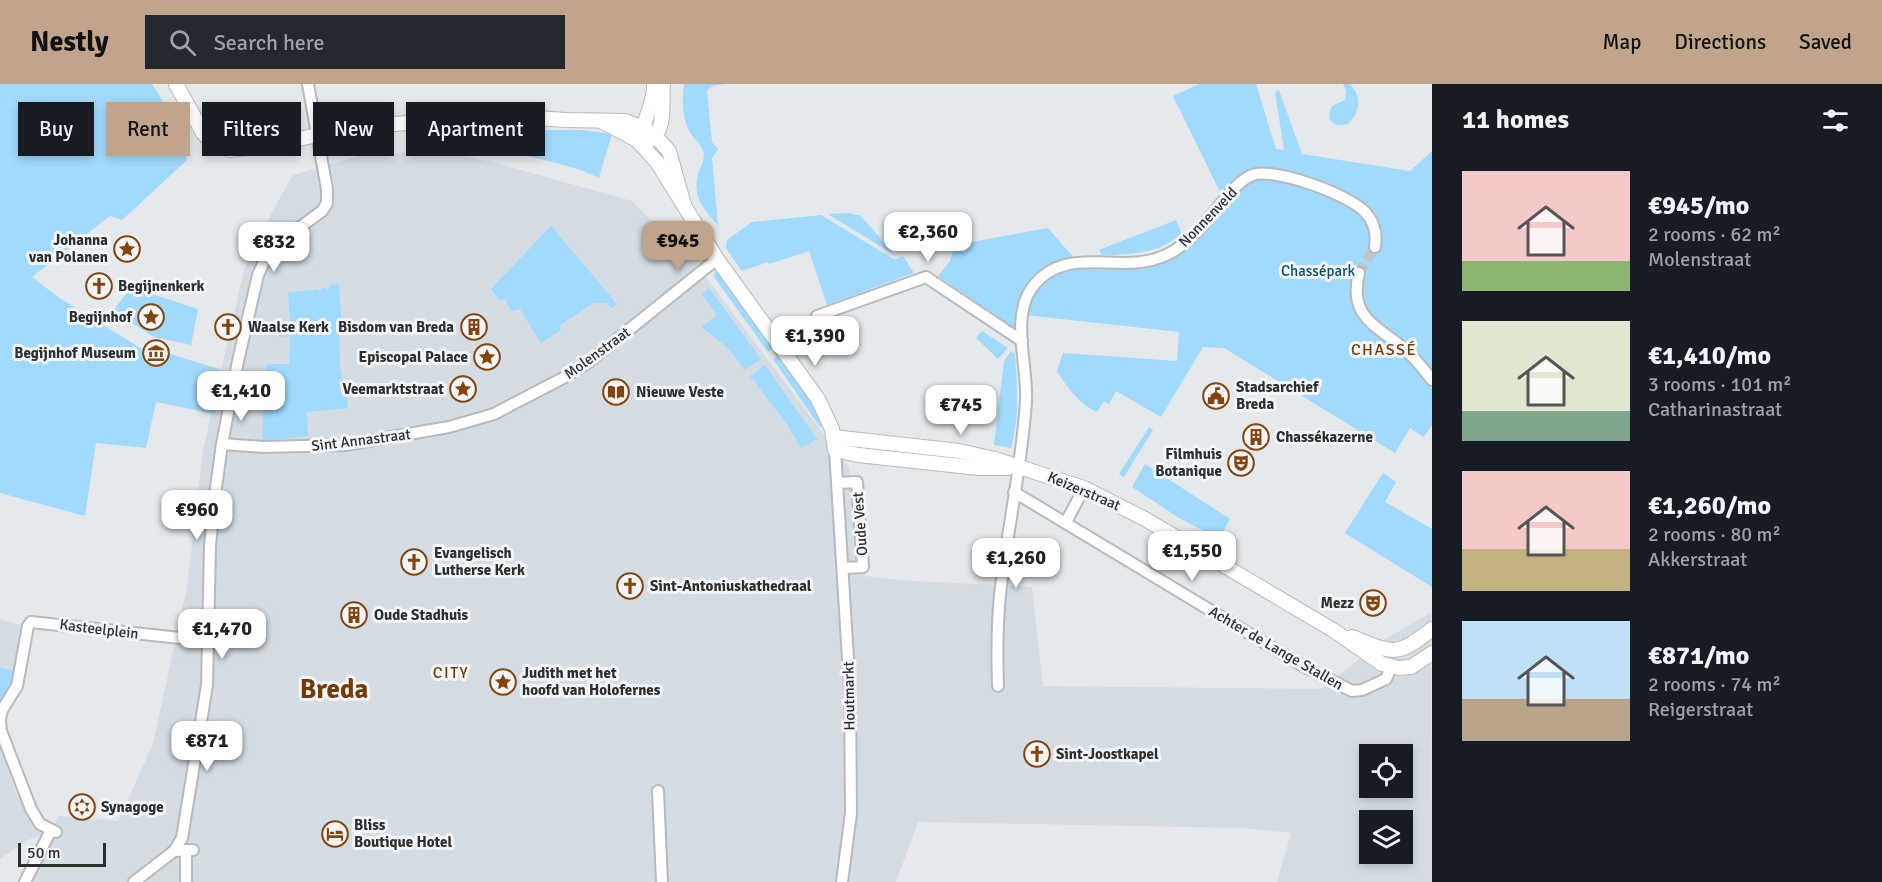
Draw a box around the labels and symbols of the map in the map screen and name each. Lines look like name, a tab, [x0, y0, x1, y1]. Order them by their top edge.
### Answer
street label: Nonnenveld	[1175, 183, 1241, 251]
pin: €2,360	[879, 212, 977, 263]
pin: €945	[642, 221, 714, 272]
pin: €832	[238, 222, 310, 273]
place label: Johanna van Polanen	[28, 231, 108, 266]
place icon: Johanna van Polanen	[112, 234, 142, 264]
park label: Chassépark	[1281, 262, 1356, 280]
church icon: Begijnenkerk	[84, 271, 114, 301]
place label: Begijnenkerk	[118, 277, 205, 295]
place icon: Begijnhof	[136, 302, 166, 332]
place label: Begijnhof	[69, 308, 134, 326]
church icon: Waalse Kerk	[213, 312, 243, 342]
building icon: Bisdom van Breda	[459, 312, 489, 342]
pin: €1,390	[766, 316, 864, 367]
place label: Waalse Kerk	[248, 318, 329, 336]
place label: Bisdom van Breda	[338, 318, 454, 336]
street label: Molenstraat	[560, 323, 634, 383]
museum icon: Begijnhof Museum	[141, 338, 171, 368]
district label: CHASSÉ	[1351, 340, 1417, 360]
place icon: Episcopal Palace	[472, 342, 502, 372]
place label: Begijnhof Museum	[14, 344, 136, 362]
place label: Episcopal Palace	[359, 348, 468, 366]
pin: €1,410	[192, 371, 290, 422]
place icon: Veemarktstraat	[448, 374, 478, 404]
library icon: Nieuwe Veste	[601, 377, 631, 407]
place label: Stadsarchief Breda	[1236, 378, 1320, 413]
place label: Veemarktstraat	[343, 380, 444, 398]
public building icon: Stadsarchief Breda	[1201, 381, 1231, 411]
place label: Nieuwe Veste	[636, 383, 724, 401]
pin: €745	[925, 385, 997, 436]
building icon: Chassékazerne	[1241, 422, 1271, 452]
street label: Sint Annastraat	[310, 425, 412, 455]
place label: Chassékazerne	[1276, 428, 1373, 446]
place label: Filmhuis Botanique	[1155, 445, 1222, 480]
theatre icon: Filmhuis Botanique	[1226, 448, 1256, 478]
street label: Keizerstraat	[1045, 468, 1123, 514]
pin: €960	[161, 490, 233, 541]
street label: Oude Vest	[849, 491, 871, 557]
pin: €1,550	[1143, 531, 1241, 582]
pin: €1,260	[967, 538, 1065, 589]
place label: Evangelisch Lutherse Kerk	[434, 544, 525, 579]
church icon: Evangelisch Lutherse Kerk	[399, 547, 429, 577]
church icon: Sint-Antoniuskathedraal	[615, 571, 645, 601]
place label: Sint-Antoniuskathedraal	[650, 577, 812, 595]
theatre icon: Mezz	[1358, 588, 1388, 618]
place label: Mezz	[1321, 594, 1354, 612]
building icon: Oude Stadhuis	[339, 600, 369, 630]
street label: Achter de Lange Stallen	[1206, 602, 1346, 694]
place label: Oude Stadhuis	[374, 606, 469, 624]
pin: €1,470	[173, 609, 271, 660]
street label: Kasteelplein	[58, 615, 140, 643]
street label: Houtmarkt	[839, 661, 859, 731]
district label: CITY	[433, 663, 469, 683]
place label: Judith met het hoofd van Holofernes	[522, 664, 661, 699]
place icon: Judith met het hoofd van Holofernes	[488, 667, 518, 697]
district label: Breda	[300, 673, 368, 706]
pin: €871	[171, 721, 243, 772]
church icon: Sint-Joostkapel	[1022, 739, 1052, 769]
place label: Sint-Joostkapel	[1056, 745, 1159, 763]
synagogue icon: Synagoge	[67, 792, 97, 822]
place label: Synagoge	[101, 798, 164, 816]
place label: Bliss Boutique Hotel	[354, 816, 452, 851]
hotel icon: Bliss Boutique Hotel	[320, 819, 350, 849]
scale bar	[18, 840, 106, 868]

